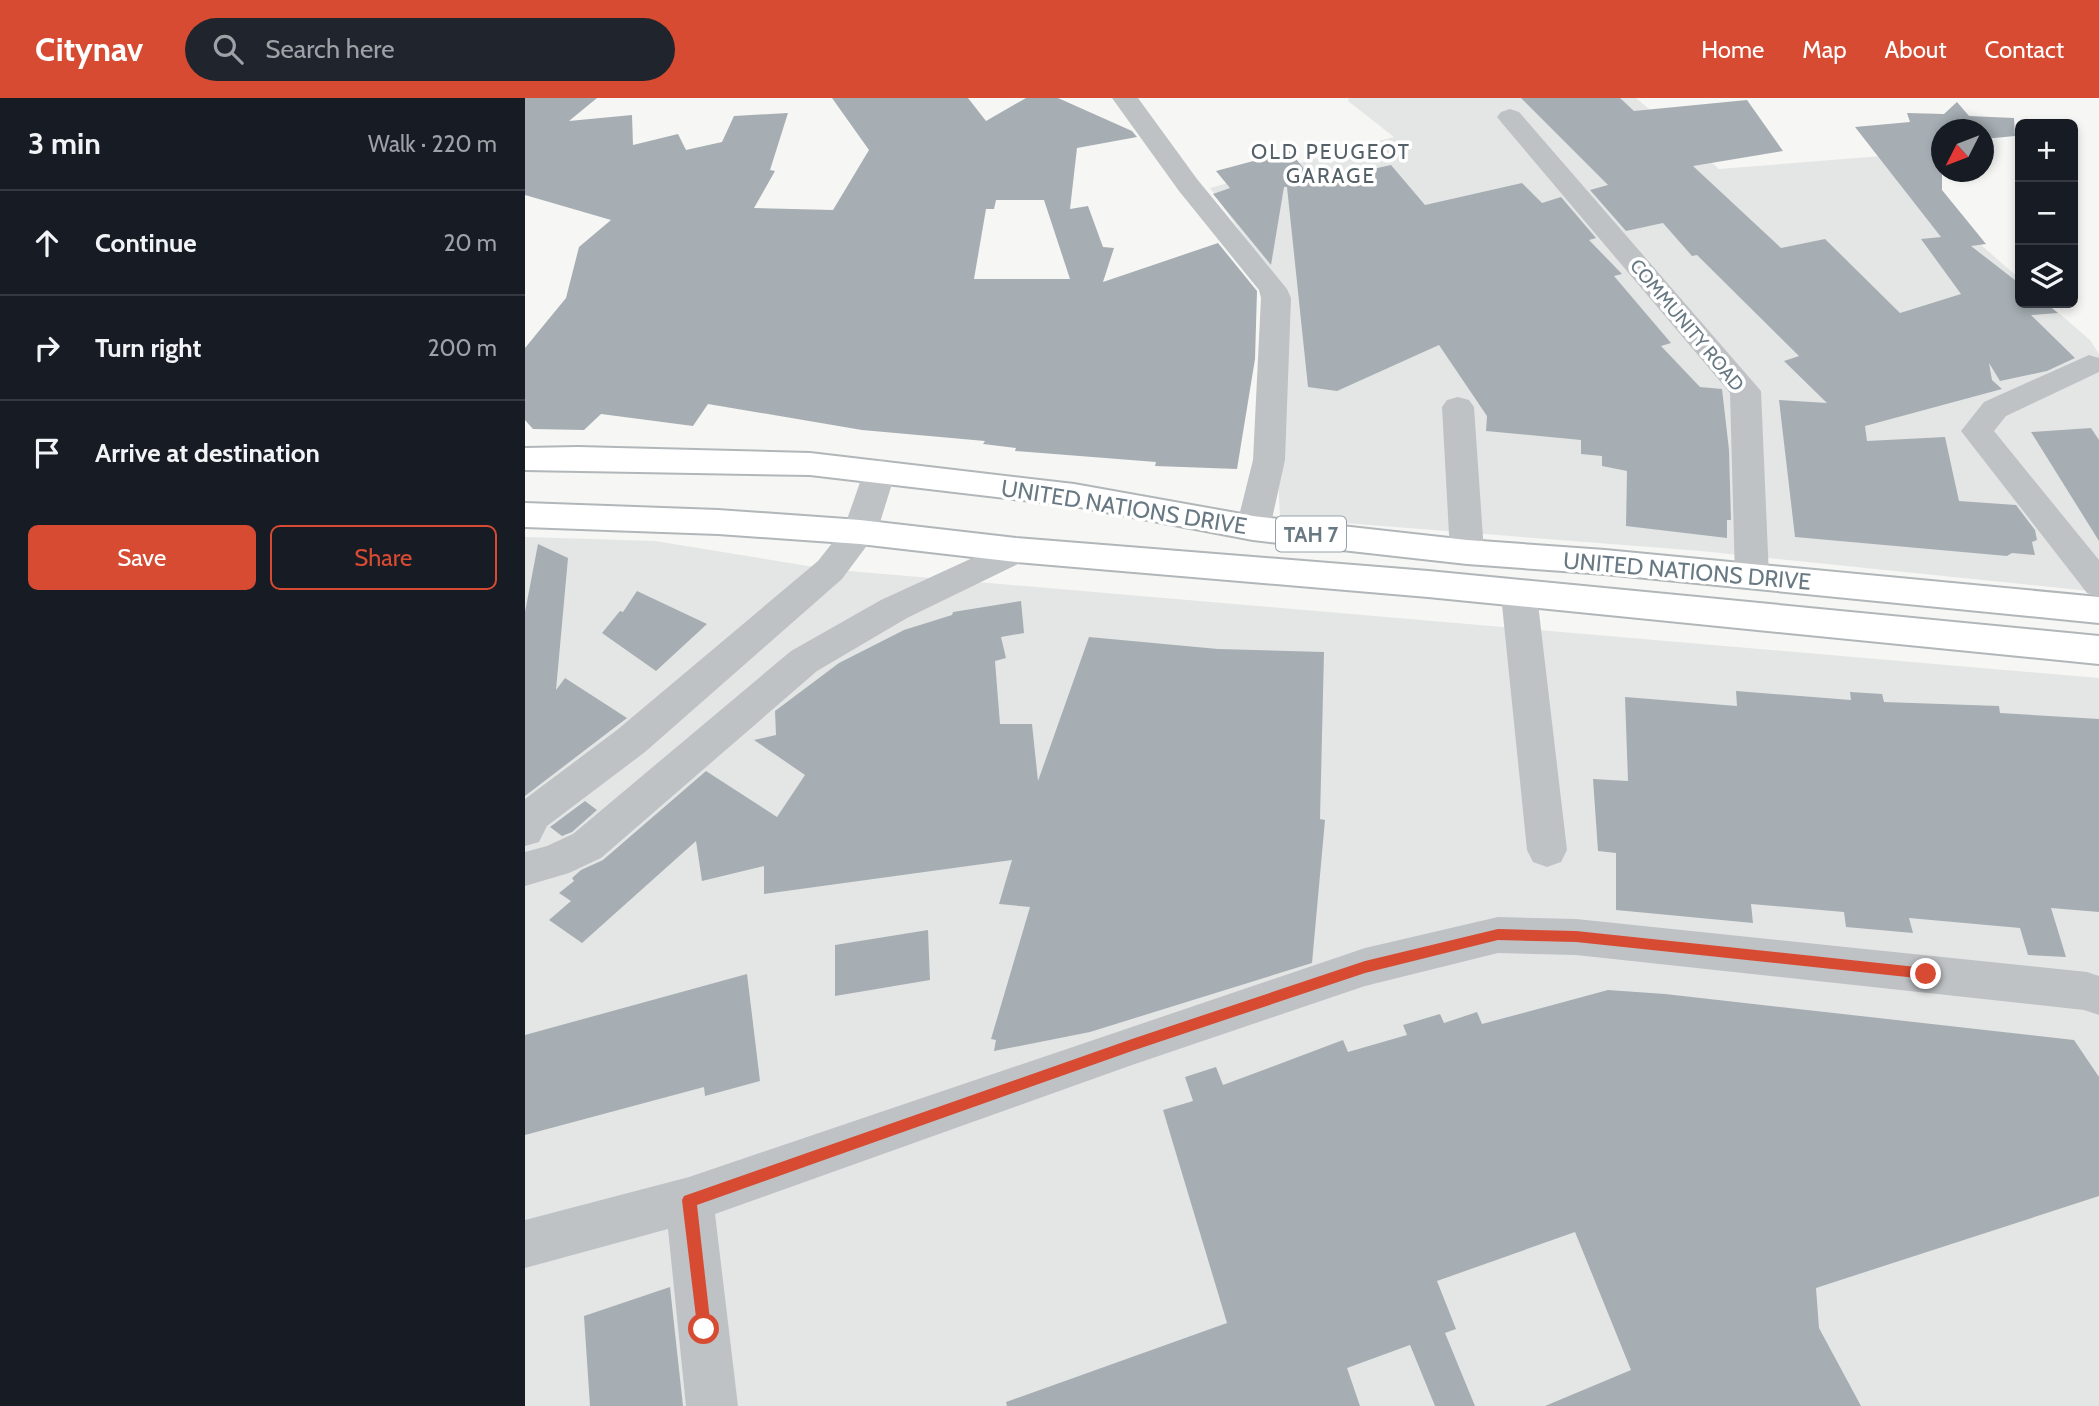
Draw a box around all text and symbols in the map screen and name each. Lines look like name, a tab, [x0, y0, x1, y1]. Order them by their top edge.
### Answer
search box	[185, 18, 675, 81]
text: Citynav	[35, 29, 143, 69]
icon: search	[209, 30, 247, 68]
text: Search here	[265, 33, 394, 65]
text: Home	[1701, 35, 1764, 64]
text: Map	[1802, 35, 1847, 64]
text: About	[1885, 35, 1947, 64]
text: Contact	[1985, 35, 2064, 64]
north arrow	[1931, 119, 1994, 182]
map controls	[2015, 119, 2078, 308]
button: +	[2015, 119, 2078, 182]
text: 3 min	[28, 125, 101, 162]
text: Walk · 220 m	[368, 130, 497, 158]
district label: OLD PEUGEOT GARAGE	[1251, 139, 1411, 188]
button: −	[2015, 182, 2078, 245]
icon: ahead	[28, 224, 66, 262]
text: Continue	[95, 227, 197, 259]
text: 20 m	[444, 229, 497, 257]
button: layers	[2015, 245, 2078, 308]
street label: COMMUNITY ROAD	[1625, 254, 1749, 396]
icon: right	[28, 329, 66, 367]
text: Turn right	[95, 332, 201, 364]
text: 200 m	[427, 334, 497, 362]
icon: arrive	[28, 434, 66, 472]
text: Arrive at destination	[95, 437, 320, 469]
street label: UNITED NATIONS DRIVE	[999, 474, 1249, 540]
road number: TAH 7	[1276, 516, 1346, 551]
button: Save	[28, 525, 256, 590]
button: Share	[270, 525, 497, 590]
street label: UNITED NATIONS DRIVE	[1562, 546, 1812, 596]
route end	[1910, 958, 1941, 989]
route start	[688, 1313, 719, 1344]

